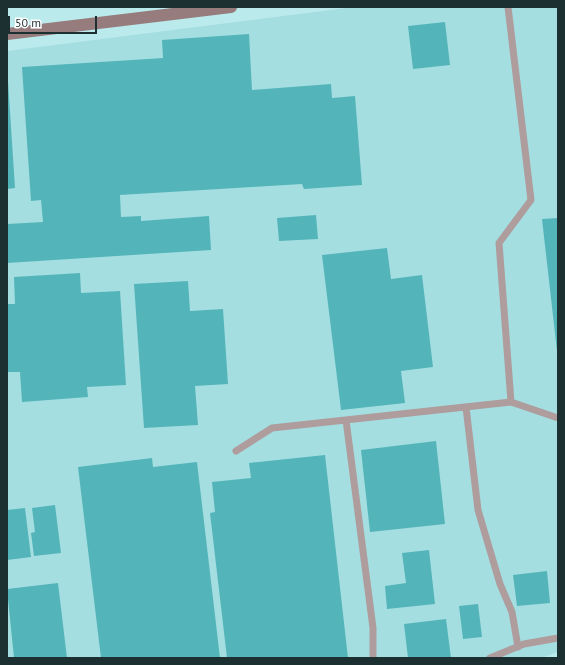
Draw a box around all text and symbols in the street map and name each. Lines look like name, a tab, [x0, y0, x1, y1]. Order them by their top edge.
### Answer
scale bar	[10, 8, 99, 34]
text: 50 m	[15, 15, 41, 30]

